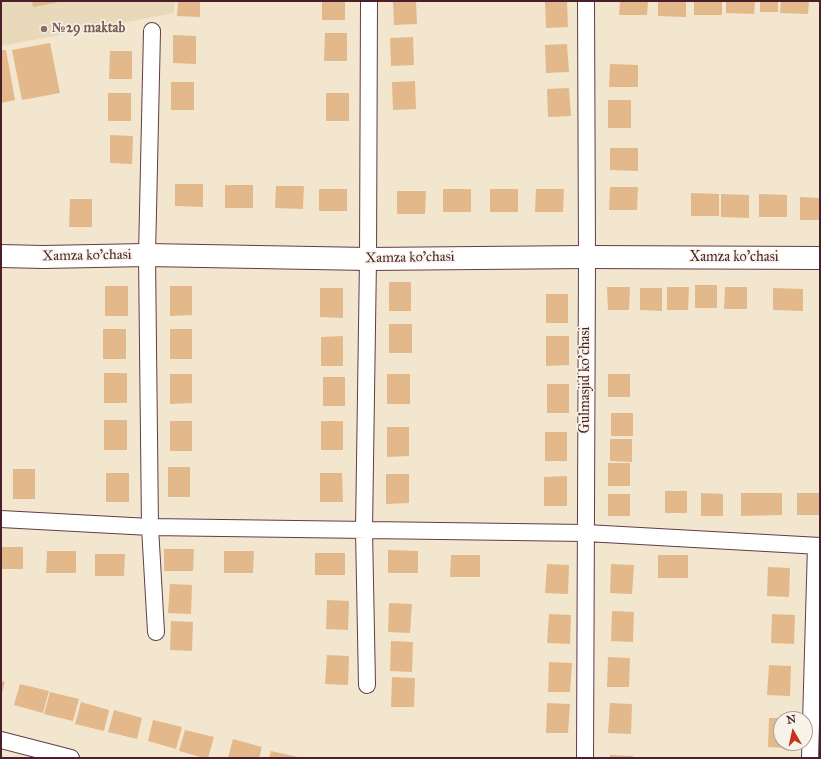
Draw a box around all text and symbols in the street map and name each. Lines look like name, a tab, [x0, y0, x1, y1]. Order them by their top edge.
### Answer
place label: №29 maktab	[52, 21, 125, 37]
marker: №29 maktab	[39, 24, 49, 34]
street label: Xamza ko'chasi	[42, 247, 132, 265]
street label: Xamza ko'chasi	[365, 249, 455, 267]
street label: Xamza ko'chasi	[689, 250, 779, 266]
street label: Gulmasjid ko'chasi	[578, 327, 594, 433]
north arrow	[773, 711, 813, 751]
text: N	[786, 712, 797, 727]

